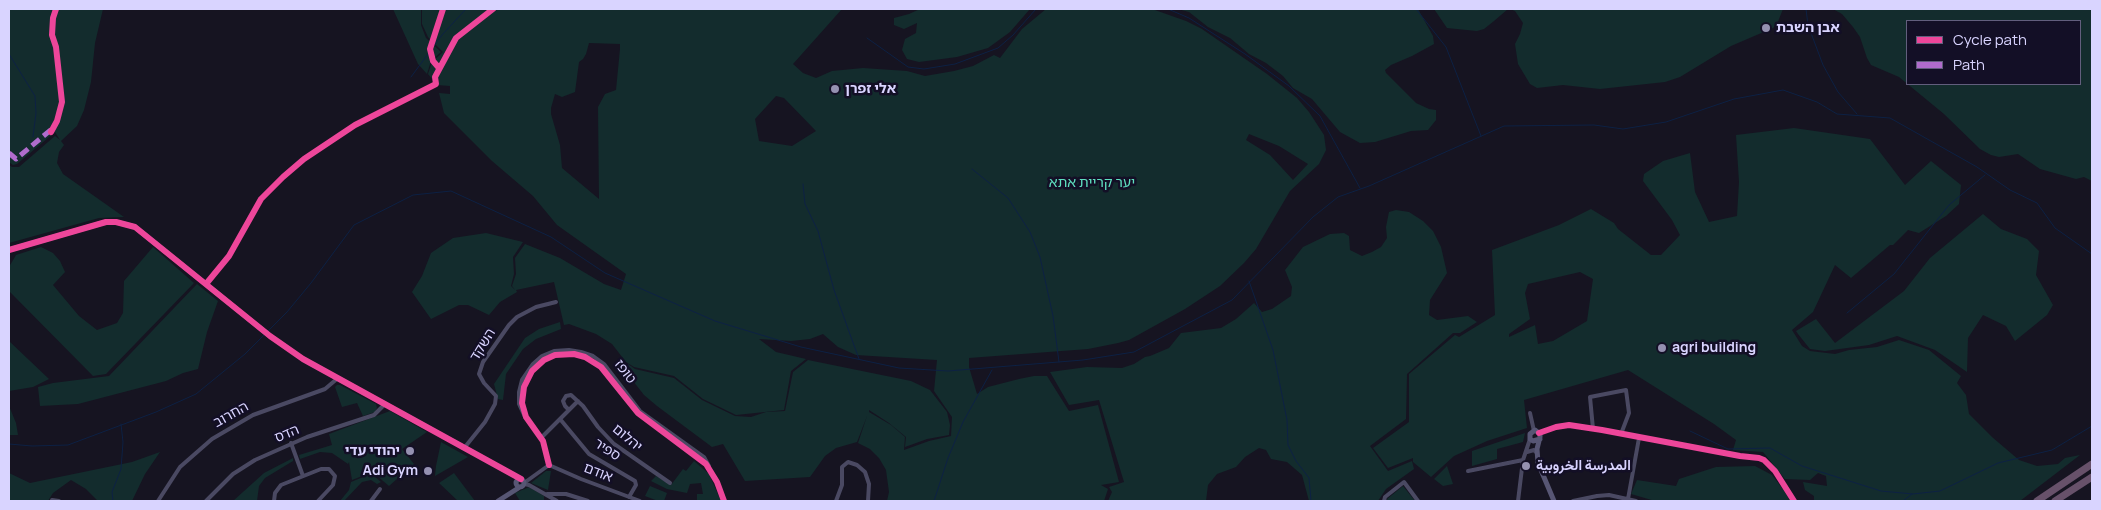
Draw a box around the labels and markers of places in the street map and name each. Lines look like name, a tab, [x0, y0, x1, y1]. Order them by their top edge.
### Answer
place label: אבן השבת	[1776, 20, 1840, 36]
marker: אבן השבת	[1760, 22, 1772, 34]
place label: אלי זפרן	[845, 81, 896, 97]
marker: אלי זפרן	[829, 83, 841, 95]
place label: agri building	[1672, 340, 1756, 356]
marker: agri building	[1656, 342, 1668, 354]
place label: יהודי עדי	[345, 443, 400, 459]
marker: יהודי עדי	[404, 445, 416, 457]
place label: المدرسة الخروبية	[1536, 458, 1631, 474]
marker: المدرسة الخروبية	[1520, 460, 1532, 472]
place label: Adi Gym	[363, 463, 418, 479]
marker: Adi Gym	[422, 465, 434, 477]

